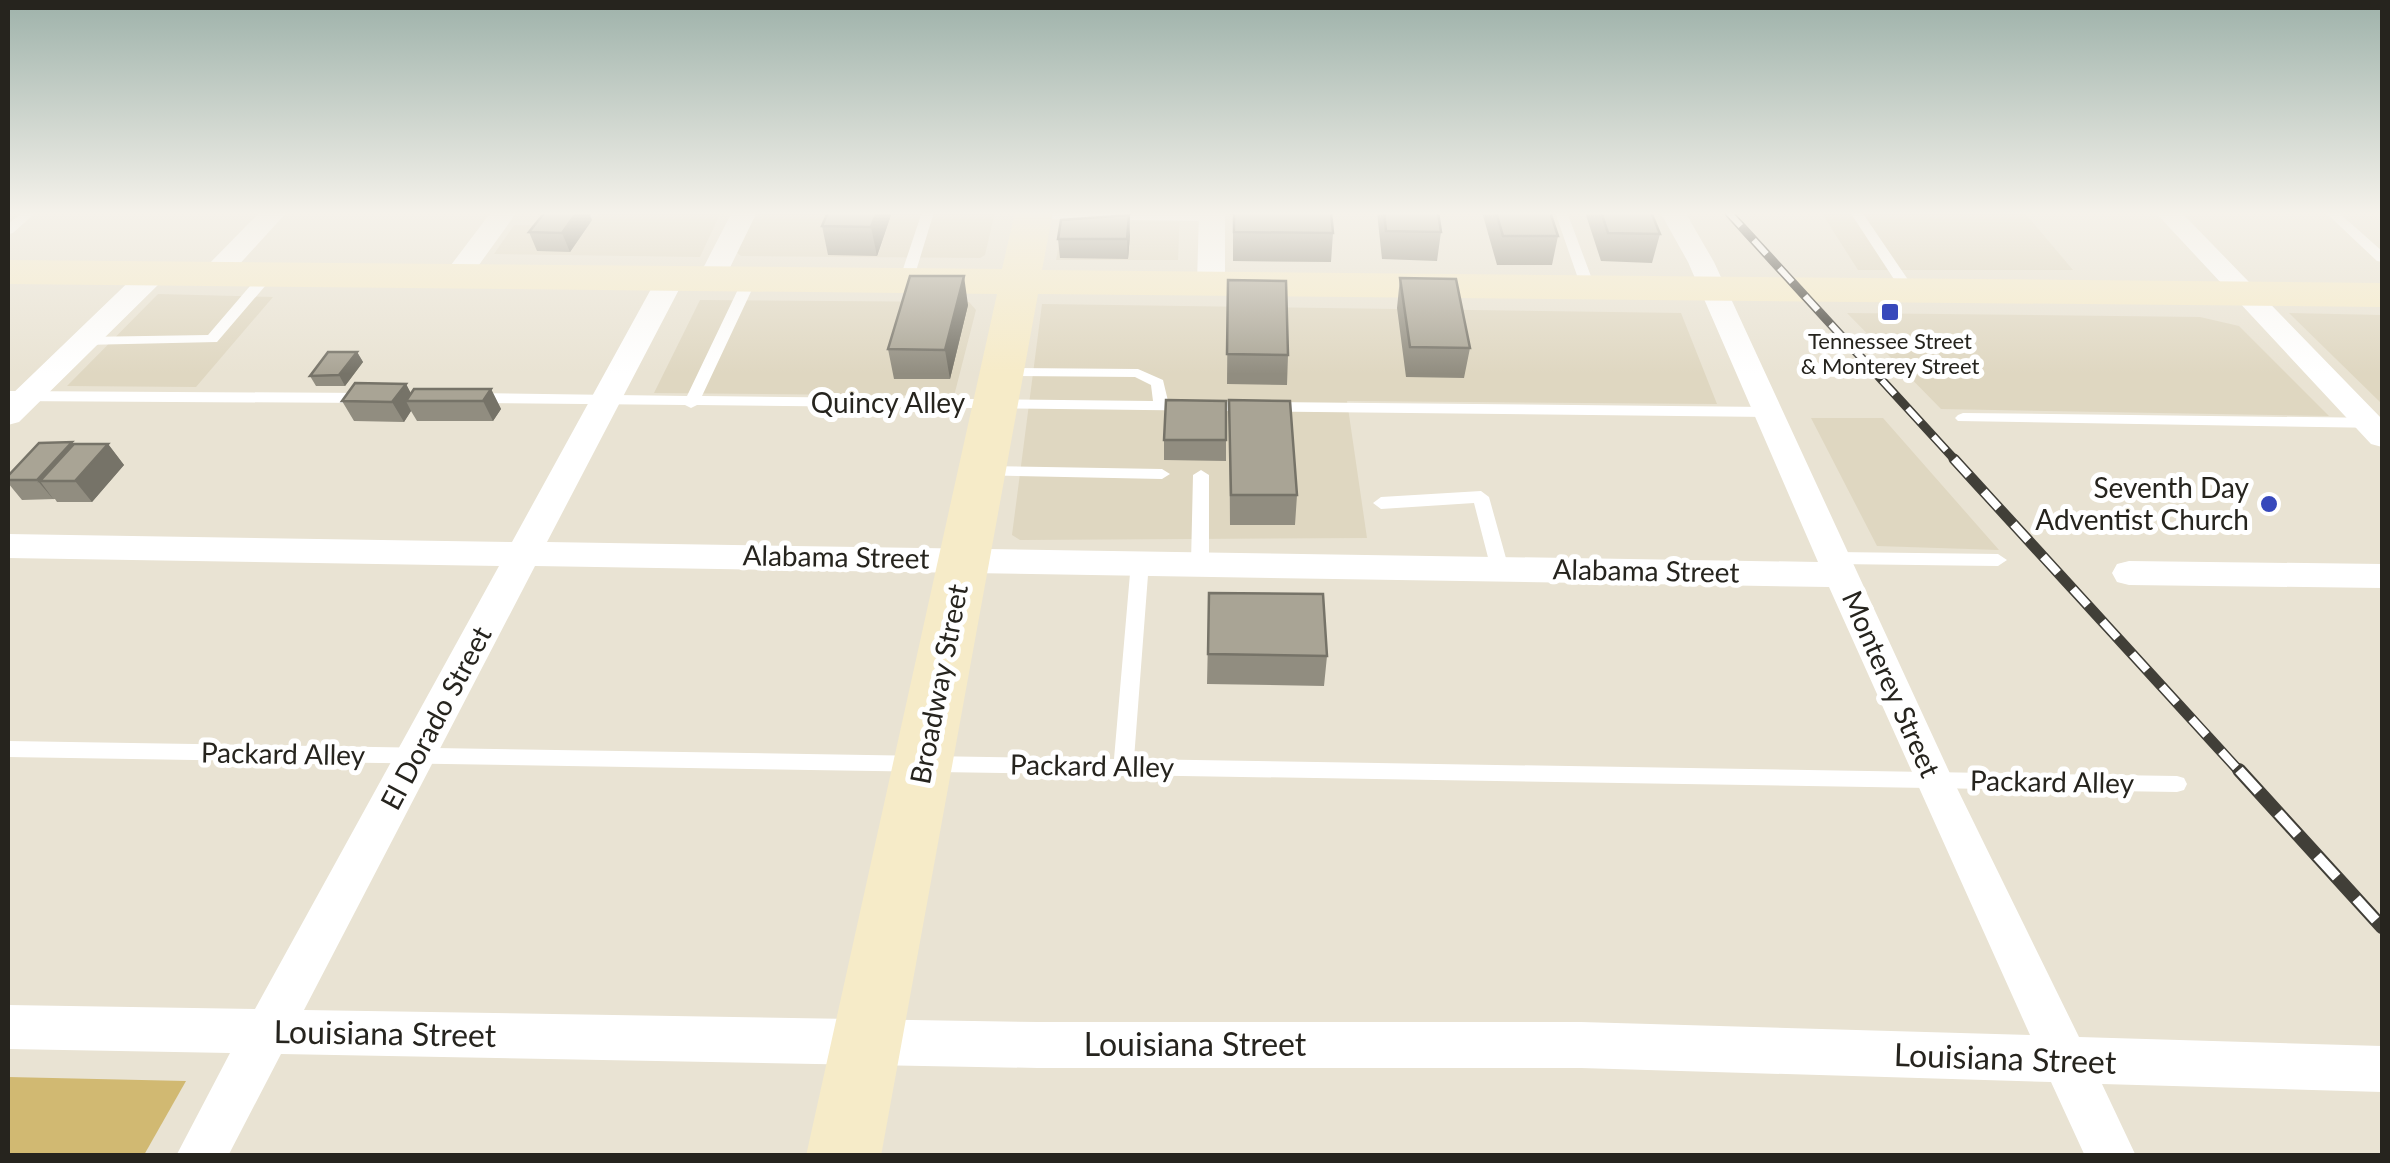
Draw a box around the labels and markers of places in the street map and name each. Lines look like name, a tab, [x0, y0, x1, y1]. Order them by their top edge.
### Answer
marker: Tennessee Street & Monterey Street	[1879, 301, 1901, 323]
place label: Tennessee Street & Monterey Street	[1801, 327, 1979, 379]
place label: Seventh Day Adventist Church	[2035, 470, 2250, 536]
marker: Seventh Day Adventist Church	[2258, 493, 2280, 515]

